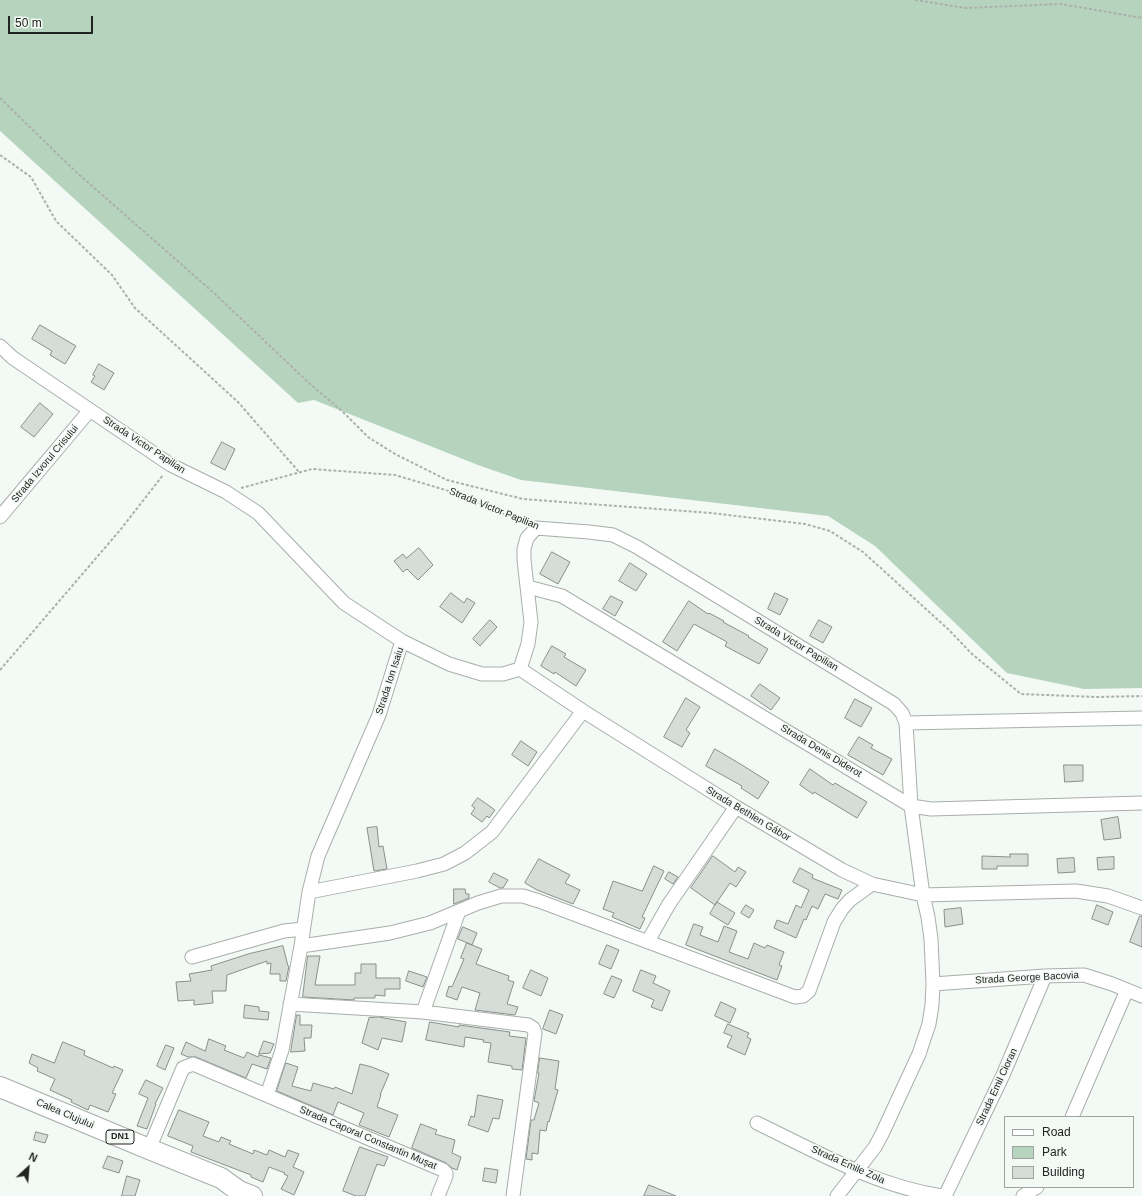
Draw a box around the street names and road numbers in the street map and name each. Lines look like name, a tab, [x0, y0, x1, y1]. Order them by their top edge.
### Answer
street label: Strada Victor Papilian	[100, 414, 188, 476]
street label: Strada Izvorul Crisului	[9, 423, 81, 505]
street label: Strada Victor Papilian	[447, 485, 541, 533]
street label: Strada Victor Papilian	[752, 614, 840, 674]
street label: Strada Ion Isaiu	[373, 646, 407, 716]
street label: Strada Denis Diderot	[778, 722, 864, 780]
street label: Strada Bethlen Gábor	[703, 784, 793, 844]
street label: Strada George Bacovia	[975, 969, 1079, 987]
street label: Strada Emil Cioran	[974, 1046, 1020, 1128]
street label: Calea Clujului	[34, 1096, 96, 1132]
street label: Strada Caporal Constantin Mușat	[298, 1104, 438, 1172]
road number: DN1	[106, 1130, 134, 1144]
street label: Strada Emile Zola	[809, 1143, 887, 1187]

